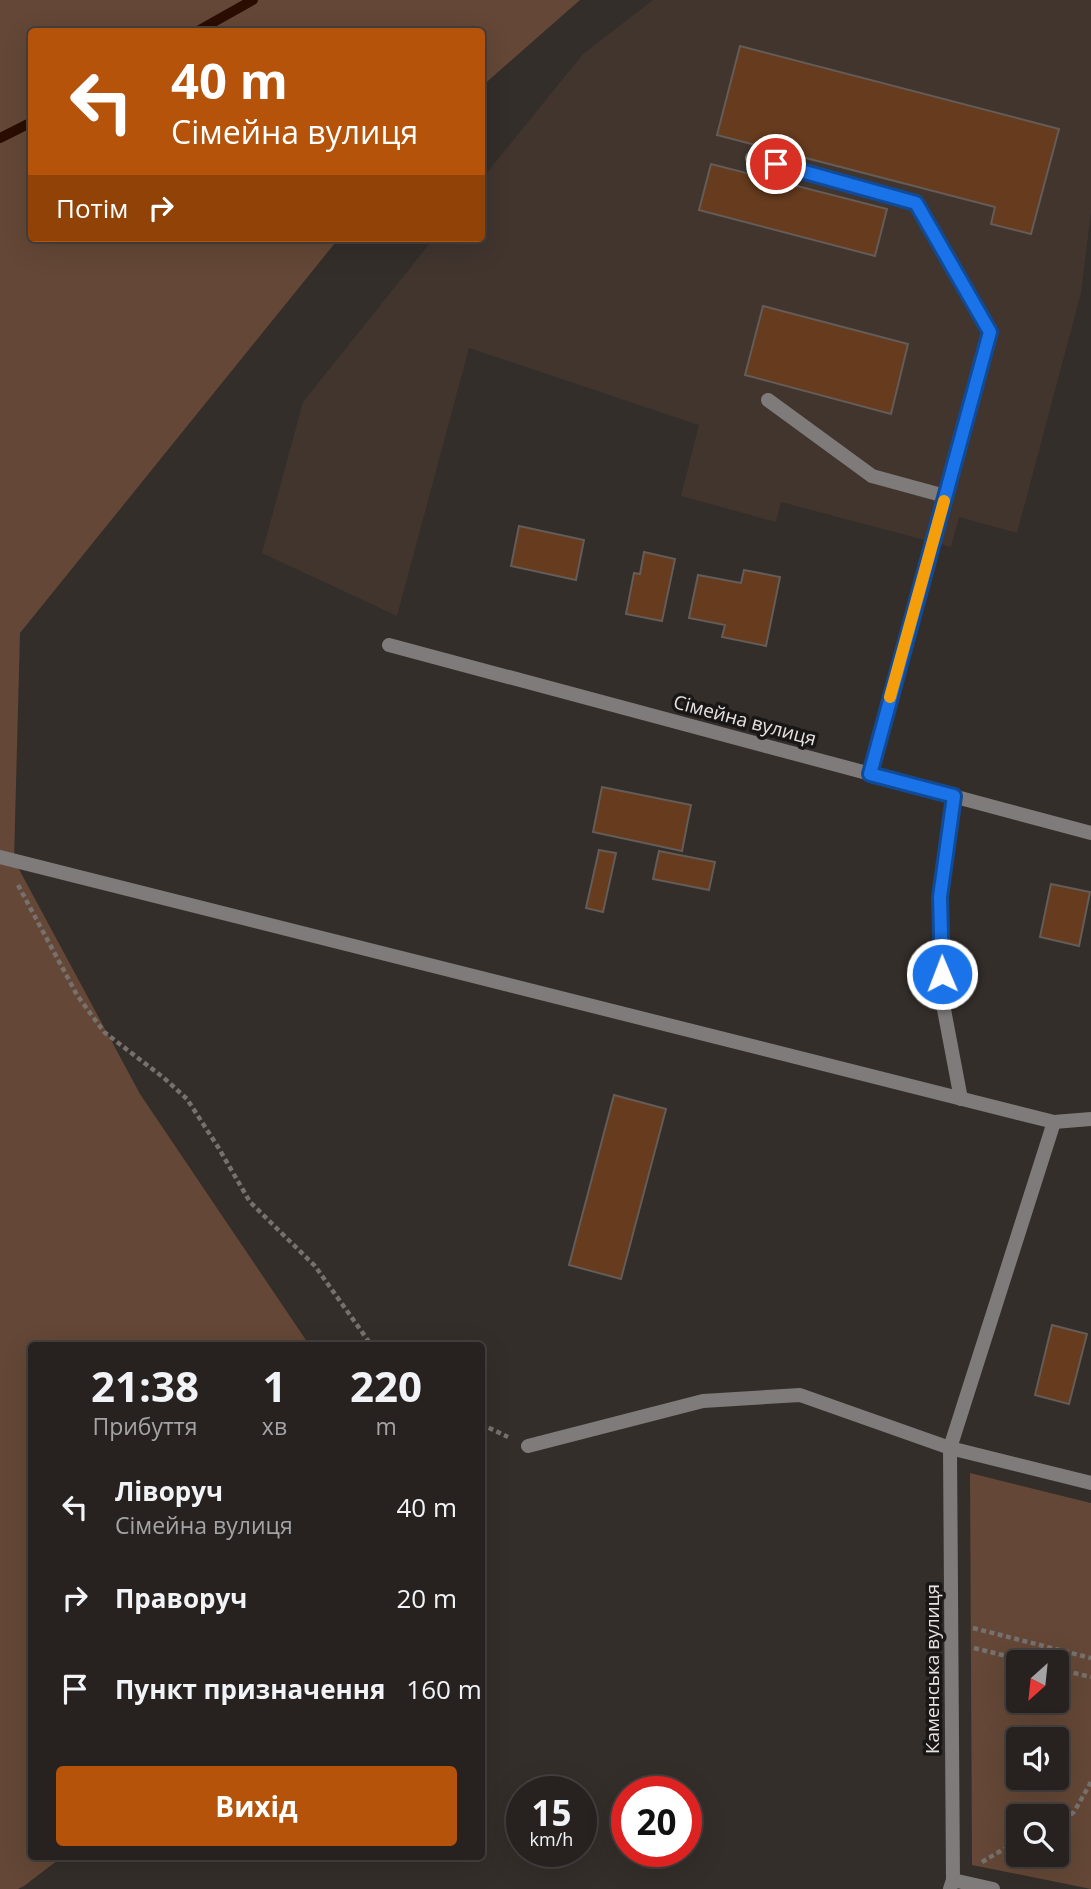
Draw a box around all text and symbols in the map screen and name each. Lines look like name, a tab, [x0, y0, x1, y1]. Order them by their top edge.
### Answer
text: 40 m	[171, 47, 288, 113]
icon: left	[56, 56, 147, 147]
text: Сімейна вулиця	[171, 110, 418, 153]
pin	[746, 134, 806, 194]
icon: arrive	[757, 145, 795, 183]
icon: right	[142, 189, 180, 227]
text: Потім	[56, 190, 128, 226]
street label: Сімейна вулиця	[671, 688, 819, 752]
position arrow	[905, 937, 979, 1011]
text: 21:38	[91, 1357, 199, 1414]
text: 1	[262, 1357, 286, 1414]
text: 220	[350, 1357, 422, 1414]
text: Прибуття	[92, 1410, 197, 1442]
text: хв	[262, 1410, 287, 1442]
text: m	[375, 1410, 397, 1442]
text: Ліворуч	[115, 1473, 223, 1509]
icon: left	[56, 1488, 94, 1526]
text: 40 m	[396, 1489, 457, 1525]
text: Сімейна вулиця	[115, 1509, 293, 1541]
icon: right	[56, 1579, 94, 1617]
text: Праворуч	[115, 1580, 247, 1616]
text: 20 m	[396, 1580, 457, 1616]
street label: Каменська вулиця	[919, 1584, 945, 1754]
north arrow	[1006, 1650, 1069, 1713]
map controls	[1006, 1650, 1069, 1867]
icon: arrive	[56, 1670, 94, 1708]
text: Пункт призначення	[115, 1671, 385, 1707]
text: 160 m	[406, 1671, 482, 1707]
button: sound	[1006, 1727, 1069, 1790]
button: Вихід	[56, 1766, 457, 1846]
speed limit sign: 20	[611, 1776, 702, 1867]
text: 15	[531, 1789, 572, 1836]
button: search	[1006, 1804, 1069, 1867]
text: km/h	[530, 1827, 573, 1851]

